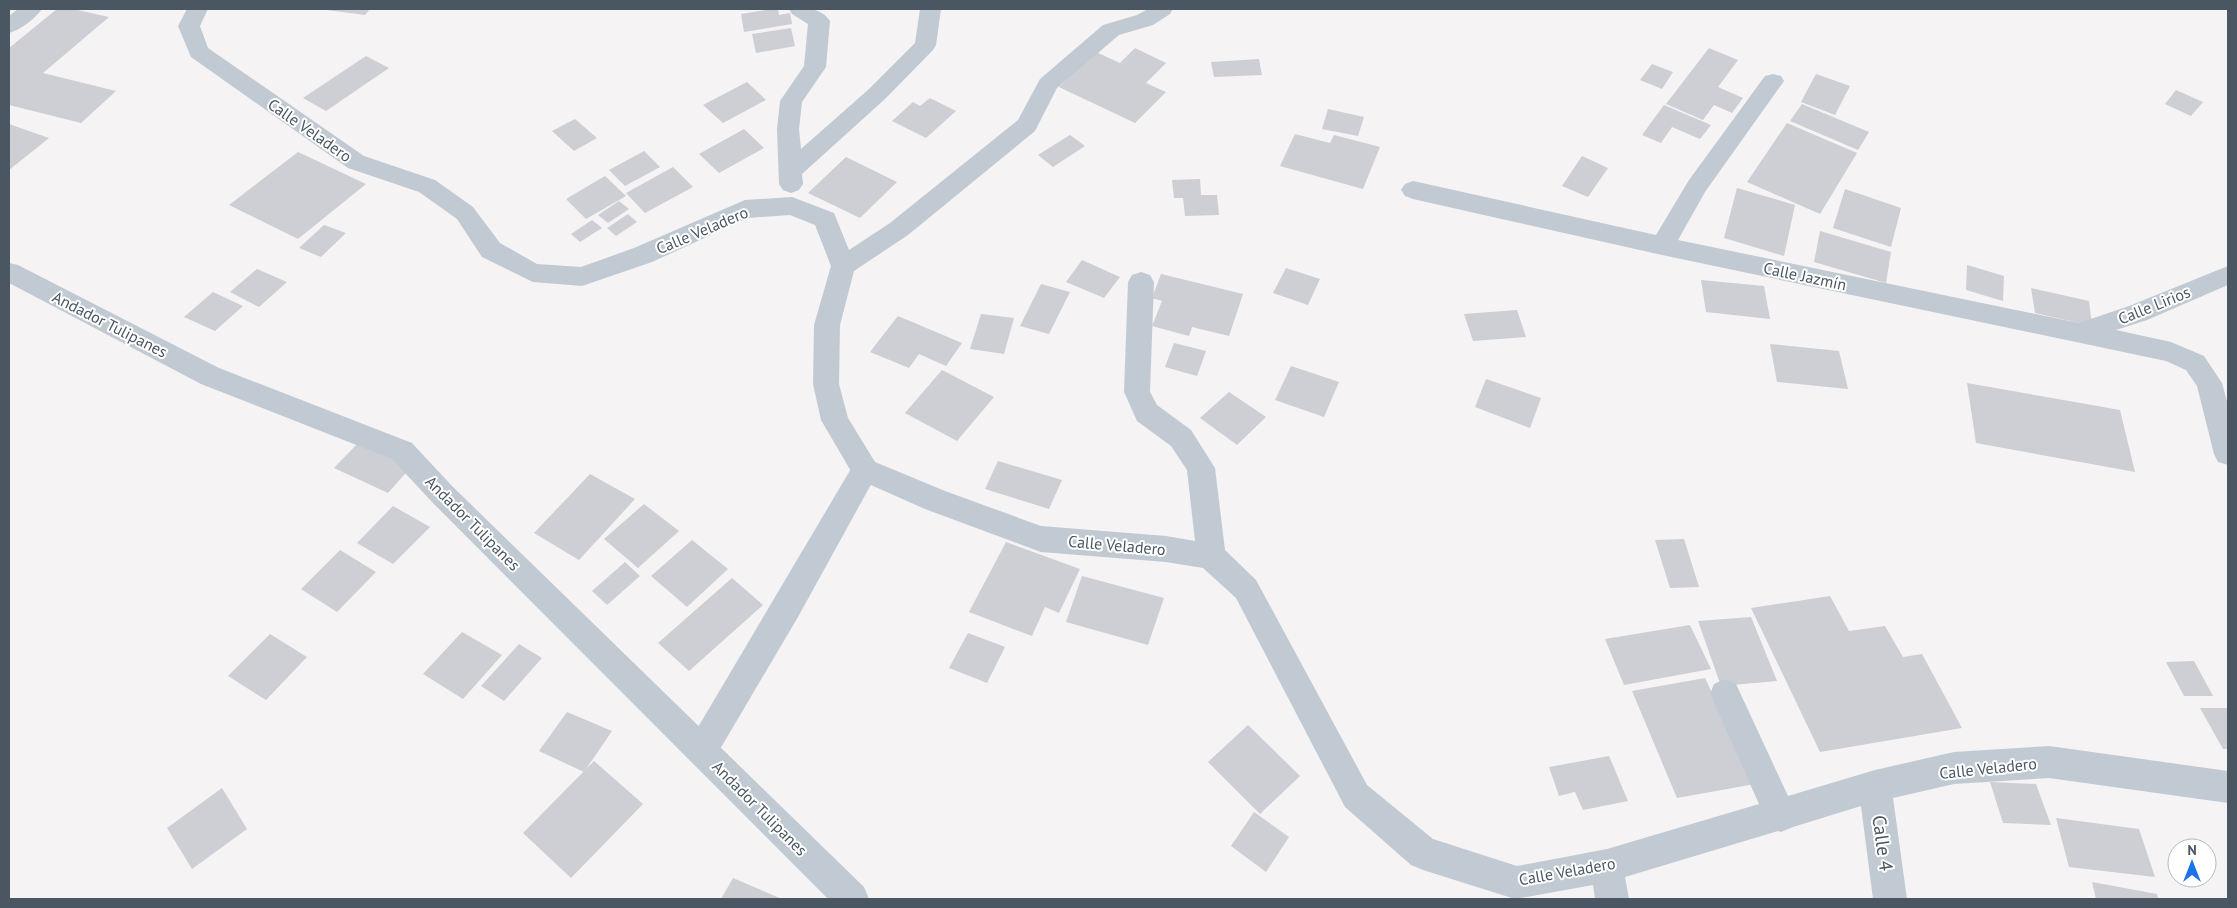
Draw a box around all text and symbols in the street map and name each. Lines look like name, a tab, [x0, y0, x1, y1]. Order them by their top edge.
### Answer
street label: Calle Veladero	[264, 94, 356, 166]
street label: Calle Veladero	[653, 202, 751, 258]
street label: Calle Jazmín	[1762, 257, 1848, 295]
street label: Calle Lirios	[2115, 281, 2193, 329]
street label: Andador Tulipanes	[49, 286, 171, 362]
street label: Andador Tulipanes	[421, 471, 525, 575]
street label: Calle Veladero	[1067, 531, 1167, 559]
street label: Calle Veladero	[1938, 753, 2038, 783]
street label: Andador Tulipanes	[708, 756, 812, 860]
street label: Calle 4	[1867, 814, 1899, 872]
north arrow	[2167, 838, 2217, 888]
text: N	[2187, 841, 2197, 859]
street label: Calle Veladero	[1517, 853, 1617, 889]

